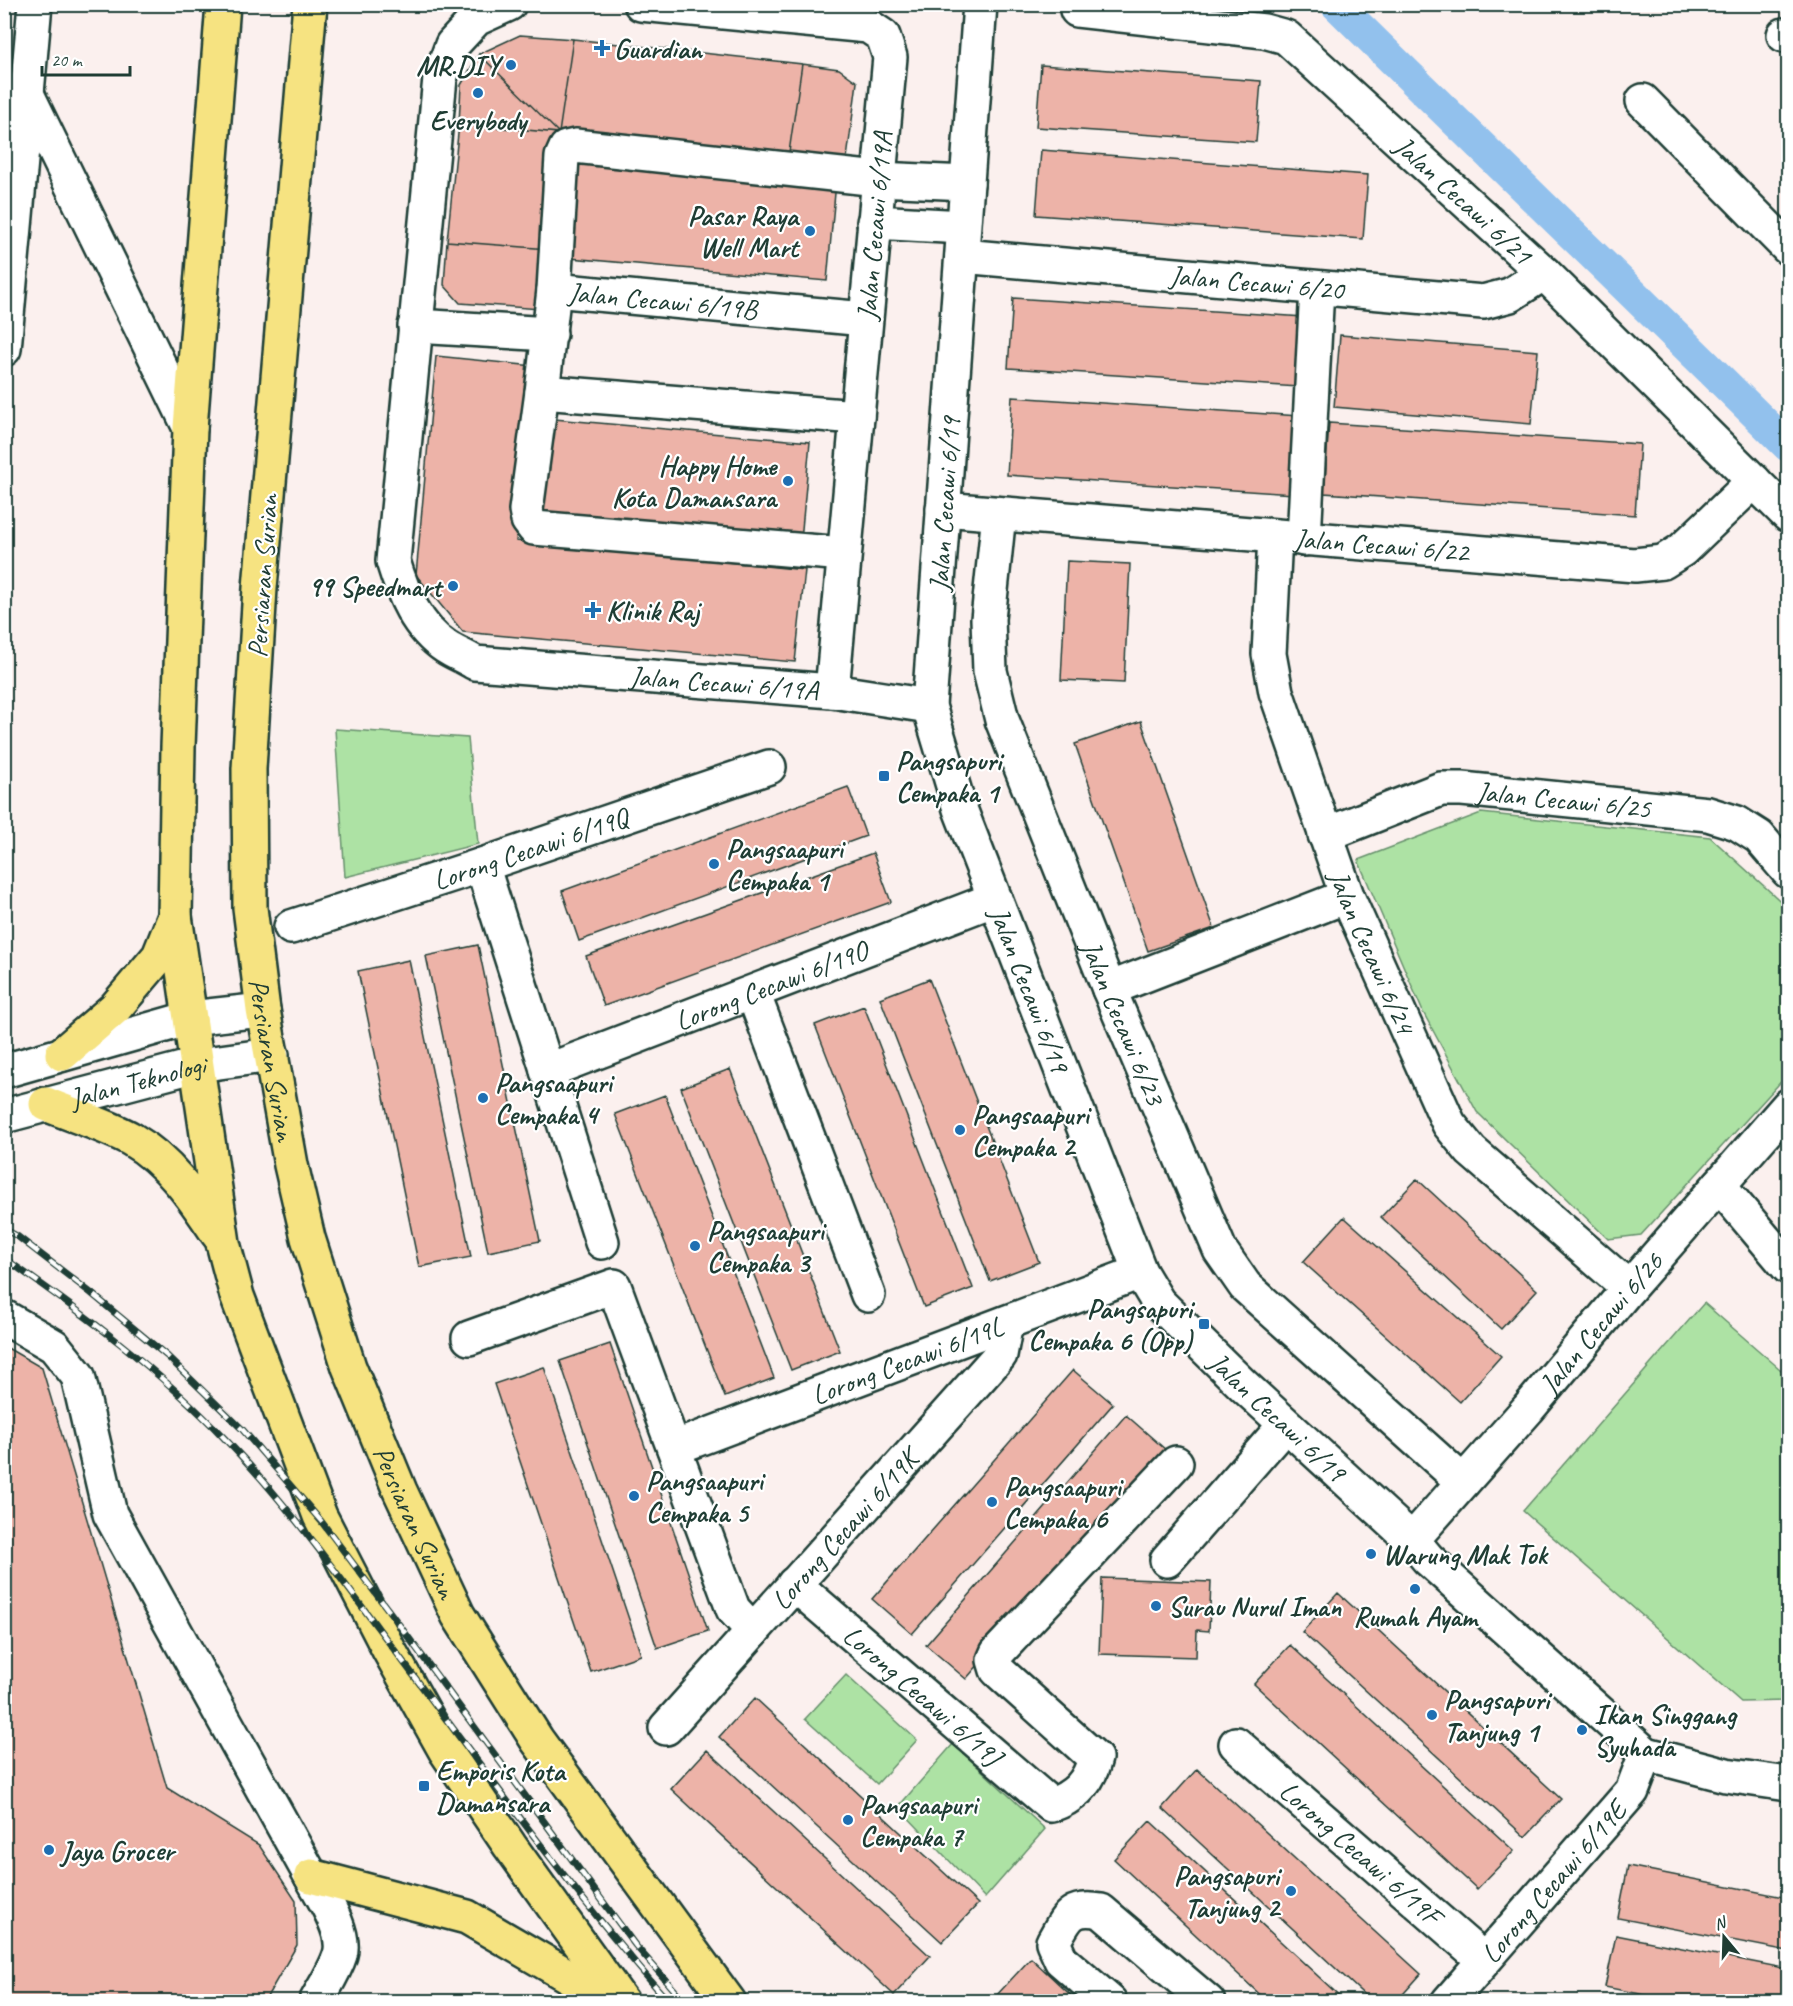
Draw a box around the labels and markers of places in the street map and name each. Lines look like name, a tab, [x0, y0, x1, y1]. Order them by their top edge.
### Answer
place label: Guardian	[614, 31, 704, 66]
marker: Guardian	[595, 41, 609, 55]
place label: MR.DIY	[416, 48, 504, 83]
marker: MR.DIY	[504, 58, 518, 72]
marker: Everybody	[471, 86, 485, 100]
place label: Everybody	[430, 103, 530, 138]
place label: Pasar Raya Well Mart	[688, 198, 801, 265]
marker: Pasar Raya Well Mart	[803, 224, 817, 238]
place label: Happy Home Kota Damansara	[612, 448, 779, 515]
marker: Happy Home Kota Damansara	[781, 474, 795, 488]
place label: 99 Speedmart	[308, 569, 445, 604]
marker: 99 Speedmart	[446, 579, 460, 593]
place label: Klinik Raj	[606, 593, 702, 628]
marker: Klinik Raj	[584, 601, 602, 619]
place label: Pangsapuri Cempaka 1	[896, 743, 1005, 810]
marker: Pangsapuri Cempaka 1	[877, 769, 891, 783]
place label: Pangsaapuri Cempaka 1	[726, 831, 846, 898]
marker: Pangsaapuri Cempaka 1	[707, 857, 721, 871]
place label: Pangsaapuri Cempaka 4	[495, 1065, 615, 1132]
marker: Pangsaapuri Cempaka 4	[476, 1091, 490, 1105]
place label: Pangsaapuri Cempaka 2	[972, 1097, 1092, 1164]
marker: Pangsaapuri Cempaka 2	[953, 1123, 967, 1137]
place label: Pangsaapuri Cempaka 3	[707, 1213, 827, 1280]
marker: Pangsaapuri Cempaka 3	[688, 1239, 702, 1253]
place label: Pangsapuri Cempaka 6 (Opp)	[1028, 1291, 1196, 1358]
marker: Pangsapuri Cempaka 6 (Opp)	[1197, 1317, 1211, 1331]
place label: Pangsaapuri Cempaka 5	[646, 1463, 766, 1530]
place label: Pangsaapuri Cempaka 6	[1004, 1469, 1124, 1536]
marker: Pangsaapuri Cempaka 5	[627, 1489, 641, 1503]
marker: Pangsaapuri Cempaka 6	[985, 1495, 999, 1509]
place label: Warung Mak Tok	[1383, 1537, 1549, 1572]
marker: Warung Mak Tok	[1364, 1547, 1378, 1561]
marker: Rumah Ayam	[1408, 1582, 1422, 1596]
place label: Surau Nurul Iman	[1168, 1589, 1342, 1624]
marker: Surau Nurul Iman	[1149, 1599, 1163, 1613]
place label: Rumah Ayam	[1353, 1599, 1480, 1634]
place label: Pangsapuri Tanjung 1	[1444, 1682, 1553, 1749]
place label: Ikan Singgang Syuhada	[1594, 1697, 1738, 1764]
marker: Pangsapuri Tanjung 1	[1425, 1708, 1439, 1722]
marker: Ikan Singgang Syuhada	[1575, 1723, 1589, 1737]
place label: Emporis Kota Damansara	[436, 1753, 567, 1820]
marker: Emporis Kota Damansara	[417, 1779, 431, 1793]
place label: Pangsaapuri Cempaka 7	[860, 1787, 980, 1854]
marker: Pangsaapuri Cempaka 7	[841, 1813, 855, 1827]
place label: Jaya Grocer	[59, 1833, 177, 1868]
marker: Jaya Grocer	[42, 1843, 56, 1857]
place label: Pangsapuri Tanjung 2	[1174, 1858, 1283, 1925]
marker: Pangsapuri Tanjung 2	[1284, 1884, 1298, 1898]

